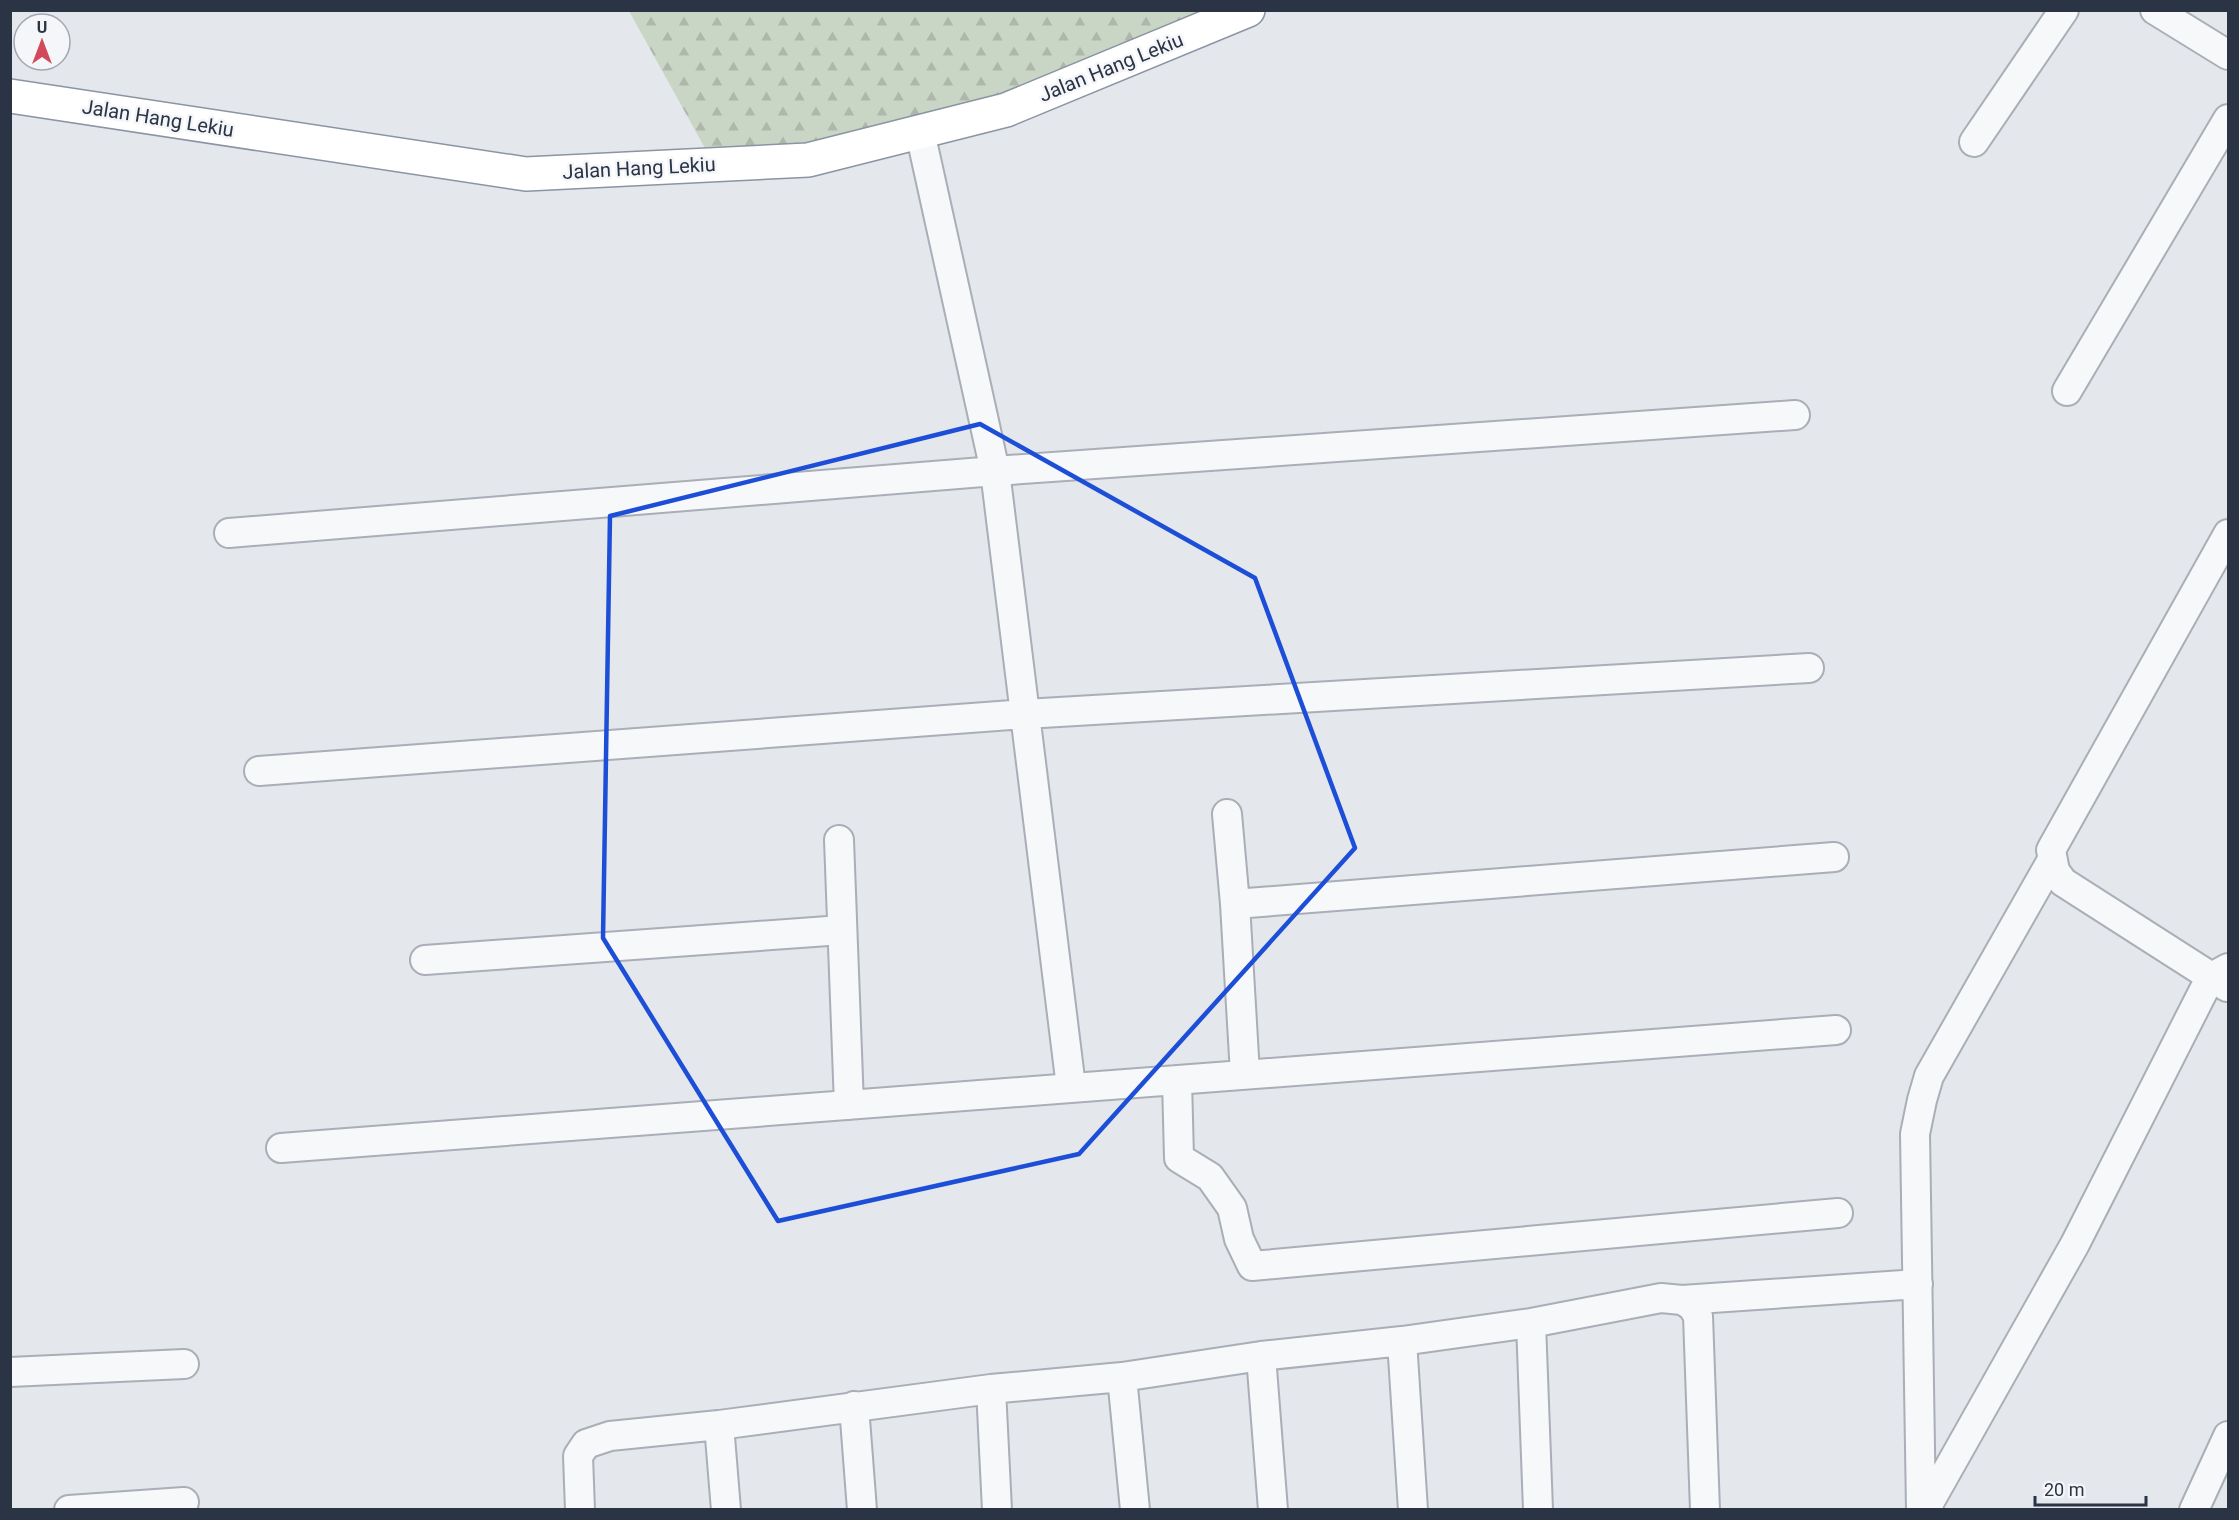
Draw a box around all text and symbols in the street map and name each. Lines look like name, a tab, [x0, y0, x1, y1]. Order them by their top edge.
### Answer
north arrow	[12, 12, 72, 72]
text: U	[37, 18, 47, 37]
street label: Jalan Hang Lekiu	[1035, 27, 1187, 107]
street label: Jalan Hang Lekiu	[80, 94, 236, 142]
street label: Jalan Hang Lekiu	[562, 152, 716, 184]
scale bar	[2035, 1469, 2146, 1507]
text: 20 m	[2044, 1479, 2084, 1500]

